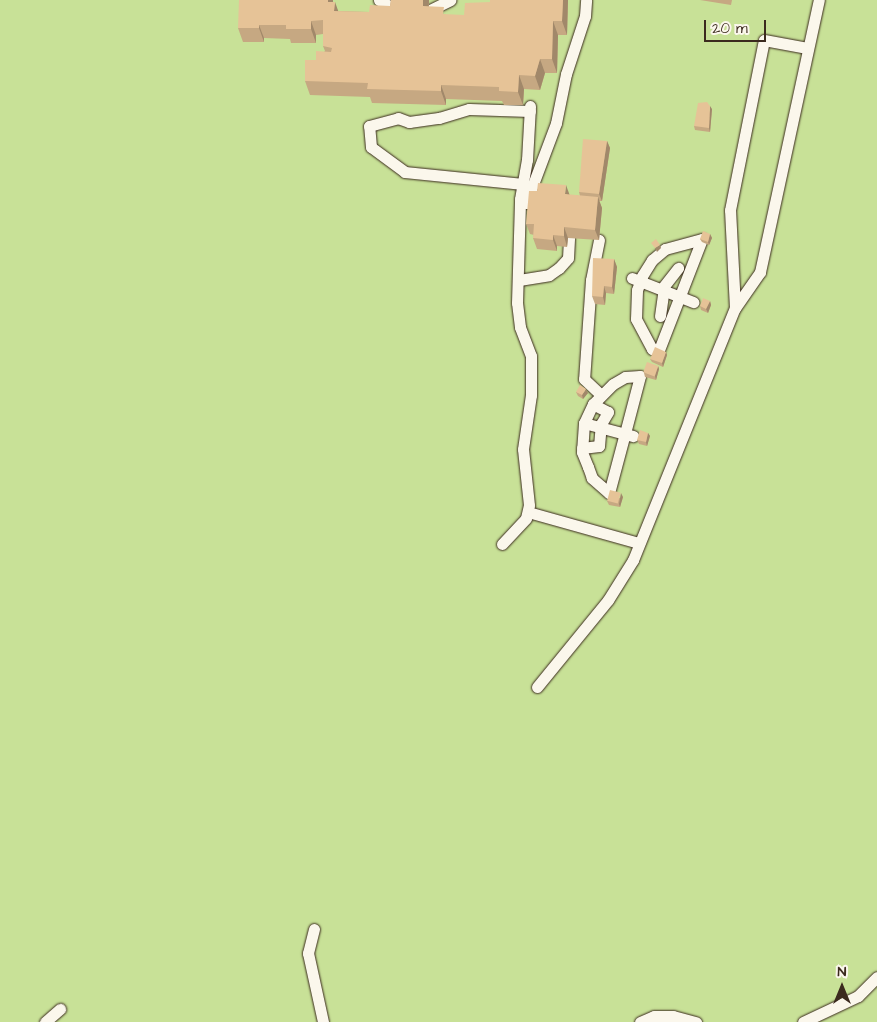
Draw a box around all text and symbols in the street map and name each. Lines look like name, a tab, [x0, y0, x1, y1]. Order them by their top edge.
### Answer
scale bar	[707, 10, 770, 42]
text: 20 m	[712, 18, 748, 39]
north arrow	[817, 962, 867, 1012]
text: N	[838, 962, 846, 982]

